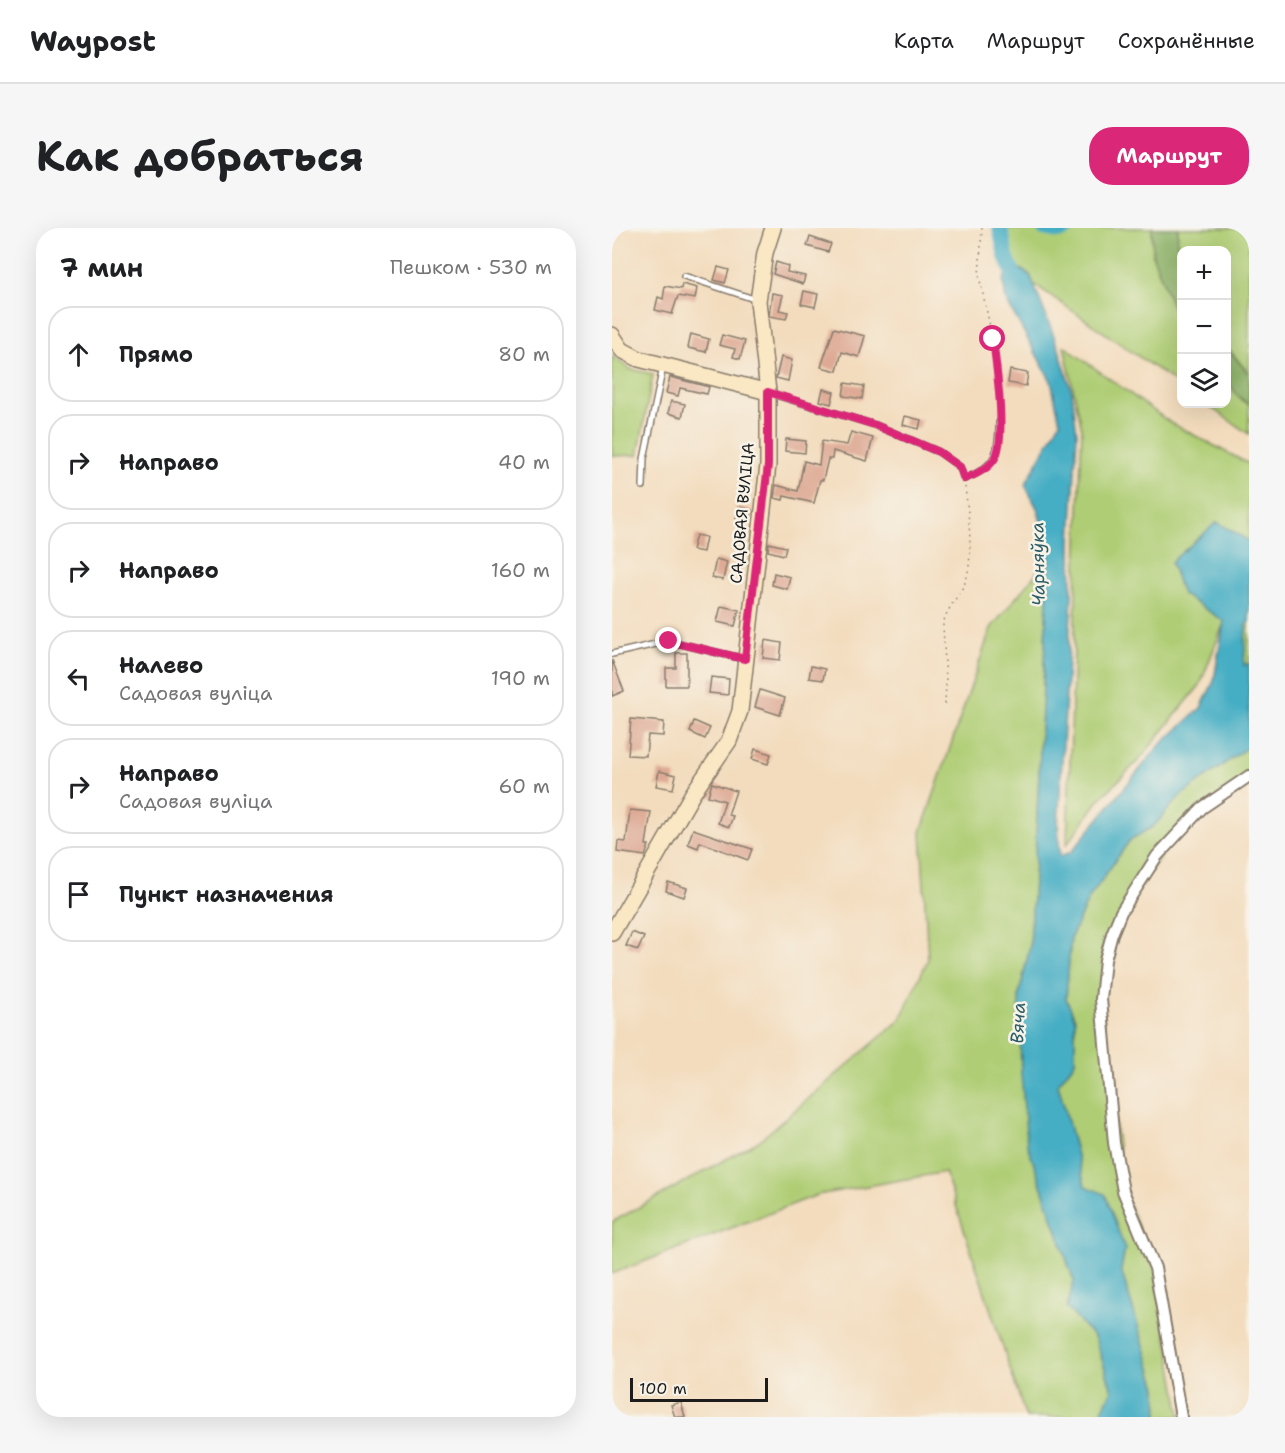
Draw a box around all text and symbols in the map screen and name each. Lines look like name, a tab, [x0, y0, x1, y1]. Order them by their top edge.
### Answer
text: Waypost	[30, 22, 156, 60]
text: Карта	[894, 27, 954, 55]
text: Маршрут	[987, 27, 1085, 55]
text: Сохранённые	[1118, 27, 1255, 55]
button: Маршрут	[1089, 127, 1249, 185]
text: Как добраться	[36, 128, 364, 184]
map controls	[1177, 246, 1231, 408]
button: +	[1177, 246, 1231, 300]
text: 7 мин	[60, 250, 143, 285]
text: Пешком · 530 m	[390, 254, 552, 280]
button: −	[1177, 300, 1231, 354]
route start	[979, 325, 1005, 351]
icon: ahead	[62, 338, 95, 371]
text: Прямо	[119, 340, 193, 369]
text: 80 m	[498, 341, 550, 367]
button: layers	[1177, 354, 1231, 408]
street label: САДОВАЯ ВУЛІЦА	[725, 442, 759, 584]
icon: right	[62, 446, 95, 479]
text: Направо	[119, 448, 219, 477]
text: 40 m	[498, 449, 550, 475]
water label: Чарняўка	[1025, 522, 1051, 606]
icon: right	[62, 554, 95, 587]
text: Направо	[119, 556, 219, 585]
text: 160 m	[491, 557, 550, 583]
route end	[655, 627, 681, 653]
text: Налево	[119, 651, 203, 680]
icon: left	[62, 662, 95, 695]
text: 190 m	[491, 665, 550, 691]
text: Садовая вуліца	[119, 680, 272, 706]
text: Направо	[119, 759, 219, 788]
icon: right	[62, 770, 95, 803]
text: 60 m	[498, 773, 550, 799]
text: Садовая вуліца	[119, 788, 272, 814]
icon: arrive	[62, 878, 95, 911]
text: Пункт назначения	[119, 880, 333, 909]
water label: Вяча	[1005, 1002, 1031, 1044]
scale bar	[630, 1375, 768, 1402]
text: 100 m	[639, 1378, 687, 1399]

